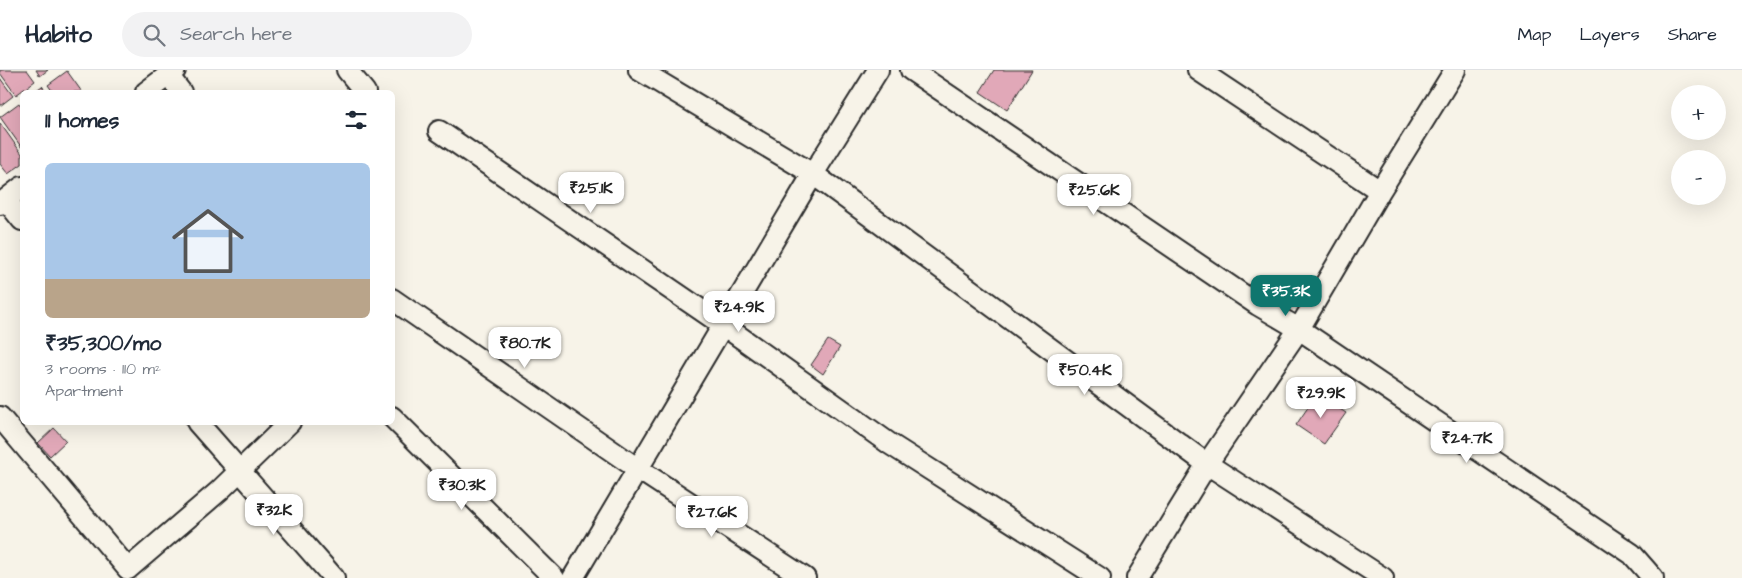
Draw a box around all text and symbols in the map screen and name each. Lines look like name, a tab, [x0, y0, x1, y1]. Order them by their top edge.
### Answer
search box	[122, 12, 472, 57]
text: Habito	[25, 18, 92, 52]
icon: search	[140, 21, 168, 49]
text: Search here	[180, 21, 292, 48]
text: Map	[1517, 22, 1551, 47]
text: Layers	[1579, 22, 1640, 47]
text: Share	[1668, 22, 1717, 47]
map controls	[1671, 85, 1726, 205]
button: +	[1671, 85, 1726, 140]
text: 11 homes	[45, 106, 119, 135]
icon: filters	[342, 106, 370, 134]
button: −	[1671, 150, 1726, 205]
pin: ₹25.1K	[550, 172, 632, 214]
pin: ₹25.6K	[1053, 174, 1135, 216]
text: ₹25.1K	[569, 177, 613, 199]
text: ₹25.6K	[1068, 179, 1120, 201]
icon: home	[163, 196, 253, 286]
pin: ₹35.3K	[1245, 274, 1327, 317]
text: ₹35.3K	[1262, 280, 1310, 302]
pin: ₹24.9K	[698, 290, 780, 333]
text: ₹24.9K	[714, 296, 764, 318]
pin: ₹80.7K	[484, 326, 566, 369]
text: ₹35,300/mo	[45, 329, 161, 358]
text: ₹80.7K	[499, 332, 551, 354]
pin: ₹50.4K	[1044, 354, 1126, 396]
text: 3 rooms · 110 m²	[45, 358, 161, 380]
text: ₹50.4K	[1058, 359, 1112, 381]
pin: ₹29.9K	[1280, 376, 1362, 419]
text: Apartment	[45, 380, 123, 402]
text: ₹29.9K	[1297, 382, 1345, 404]
pin: ₹24.7K	[1426, 422, 1508, 464]
text: ₹24.7K	[1442, 427, 1492, 449]
pin: ₹30.3K	[421, 468, 503, 511]
text: ₹30.3K	[438, 474, 486, 496]
pin: ₹32K	[244, 494, 304, 536]
pin: ₹27.6K	[671, 496, 753, 538]
text: ₹32K	[256, 499, 292, 521]
text: ₹27.6K	[687, 501, 737, 523]

